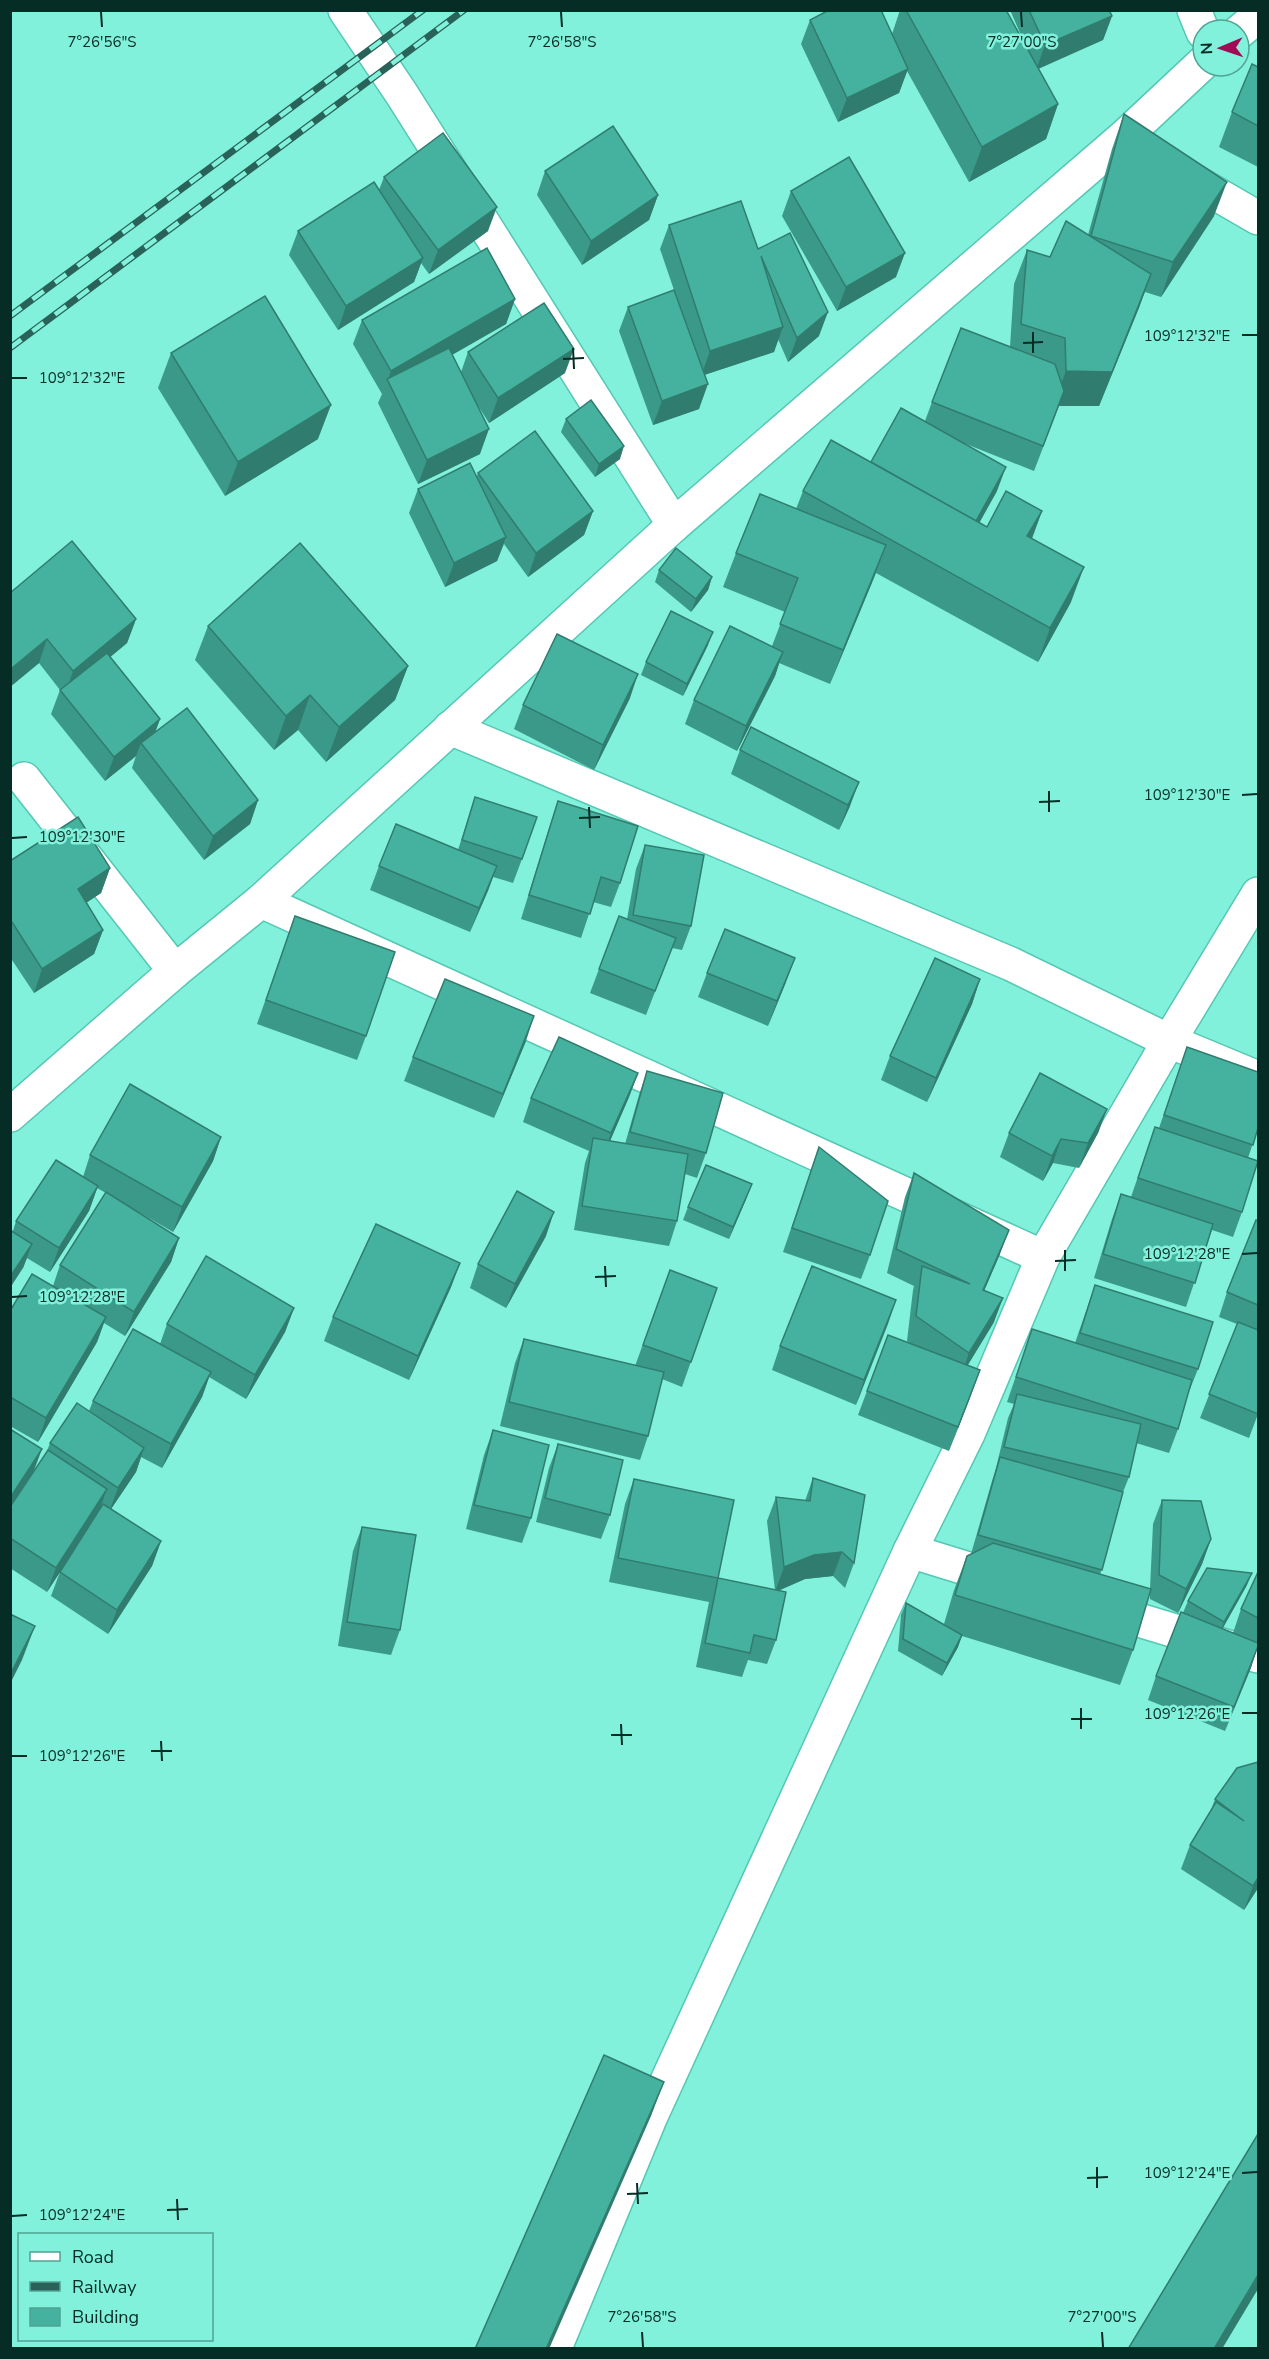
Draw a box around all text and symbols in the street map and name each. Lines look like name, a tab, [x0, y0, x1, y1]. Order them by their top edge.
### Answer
north arrow	[1191, 18, 1251, 78]
text: 7°26'56"S	[68, 32, 136, 52]
text: 7°26'58"S	[528, 32, 596, 52]
text: 7°27'00"S	[988, 32, 1056, 52]
text: N	[1196, 42, 1218, 55]
text: 109°12'32"E	[1144, 326, 1230, 346]
text: 109°12'32"E	[39, 368, 125, 388]
text: 109°12'30"E	[1144, 785, 1230, 805]
text: 109°12'30"E	[39, 827, 125, 847]
text: 109°12'28"E	[1144, 1244, 1230, 1264]
text: 109°12'28"E	[39, 1287, 125, 1307]
text: 109°12'26"E	[1144, 1704, 1230, 1724]
text: 109°12'26"E	[39, 1746, 125, 1766]
text: 109°12'24"E	[1144, 2163, 1230, 2183]
text: 109°12'24"E	[39, 2205, 125, 2225]
legend	[18, 2233, 213, 2341]
text: Road	[72, 2245, 114, 2269]
text: Railway	[72, 2275, 137, 2299]
text: Building	[72, 2305, 139, 2329]
text: 7°26'58"S	[608, 2307, 676, 2327]
text: 7°27'00"S	[1068, 2307, 1136, 2327]

